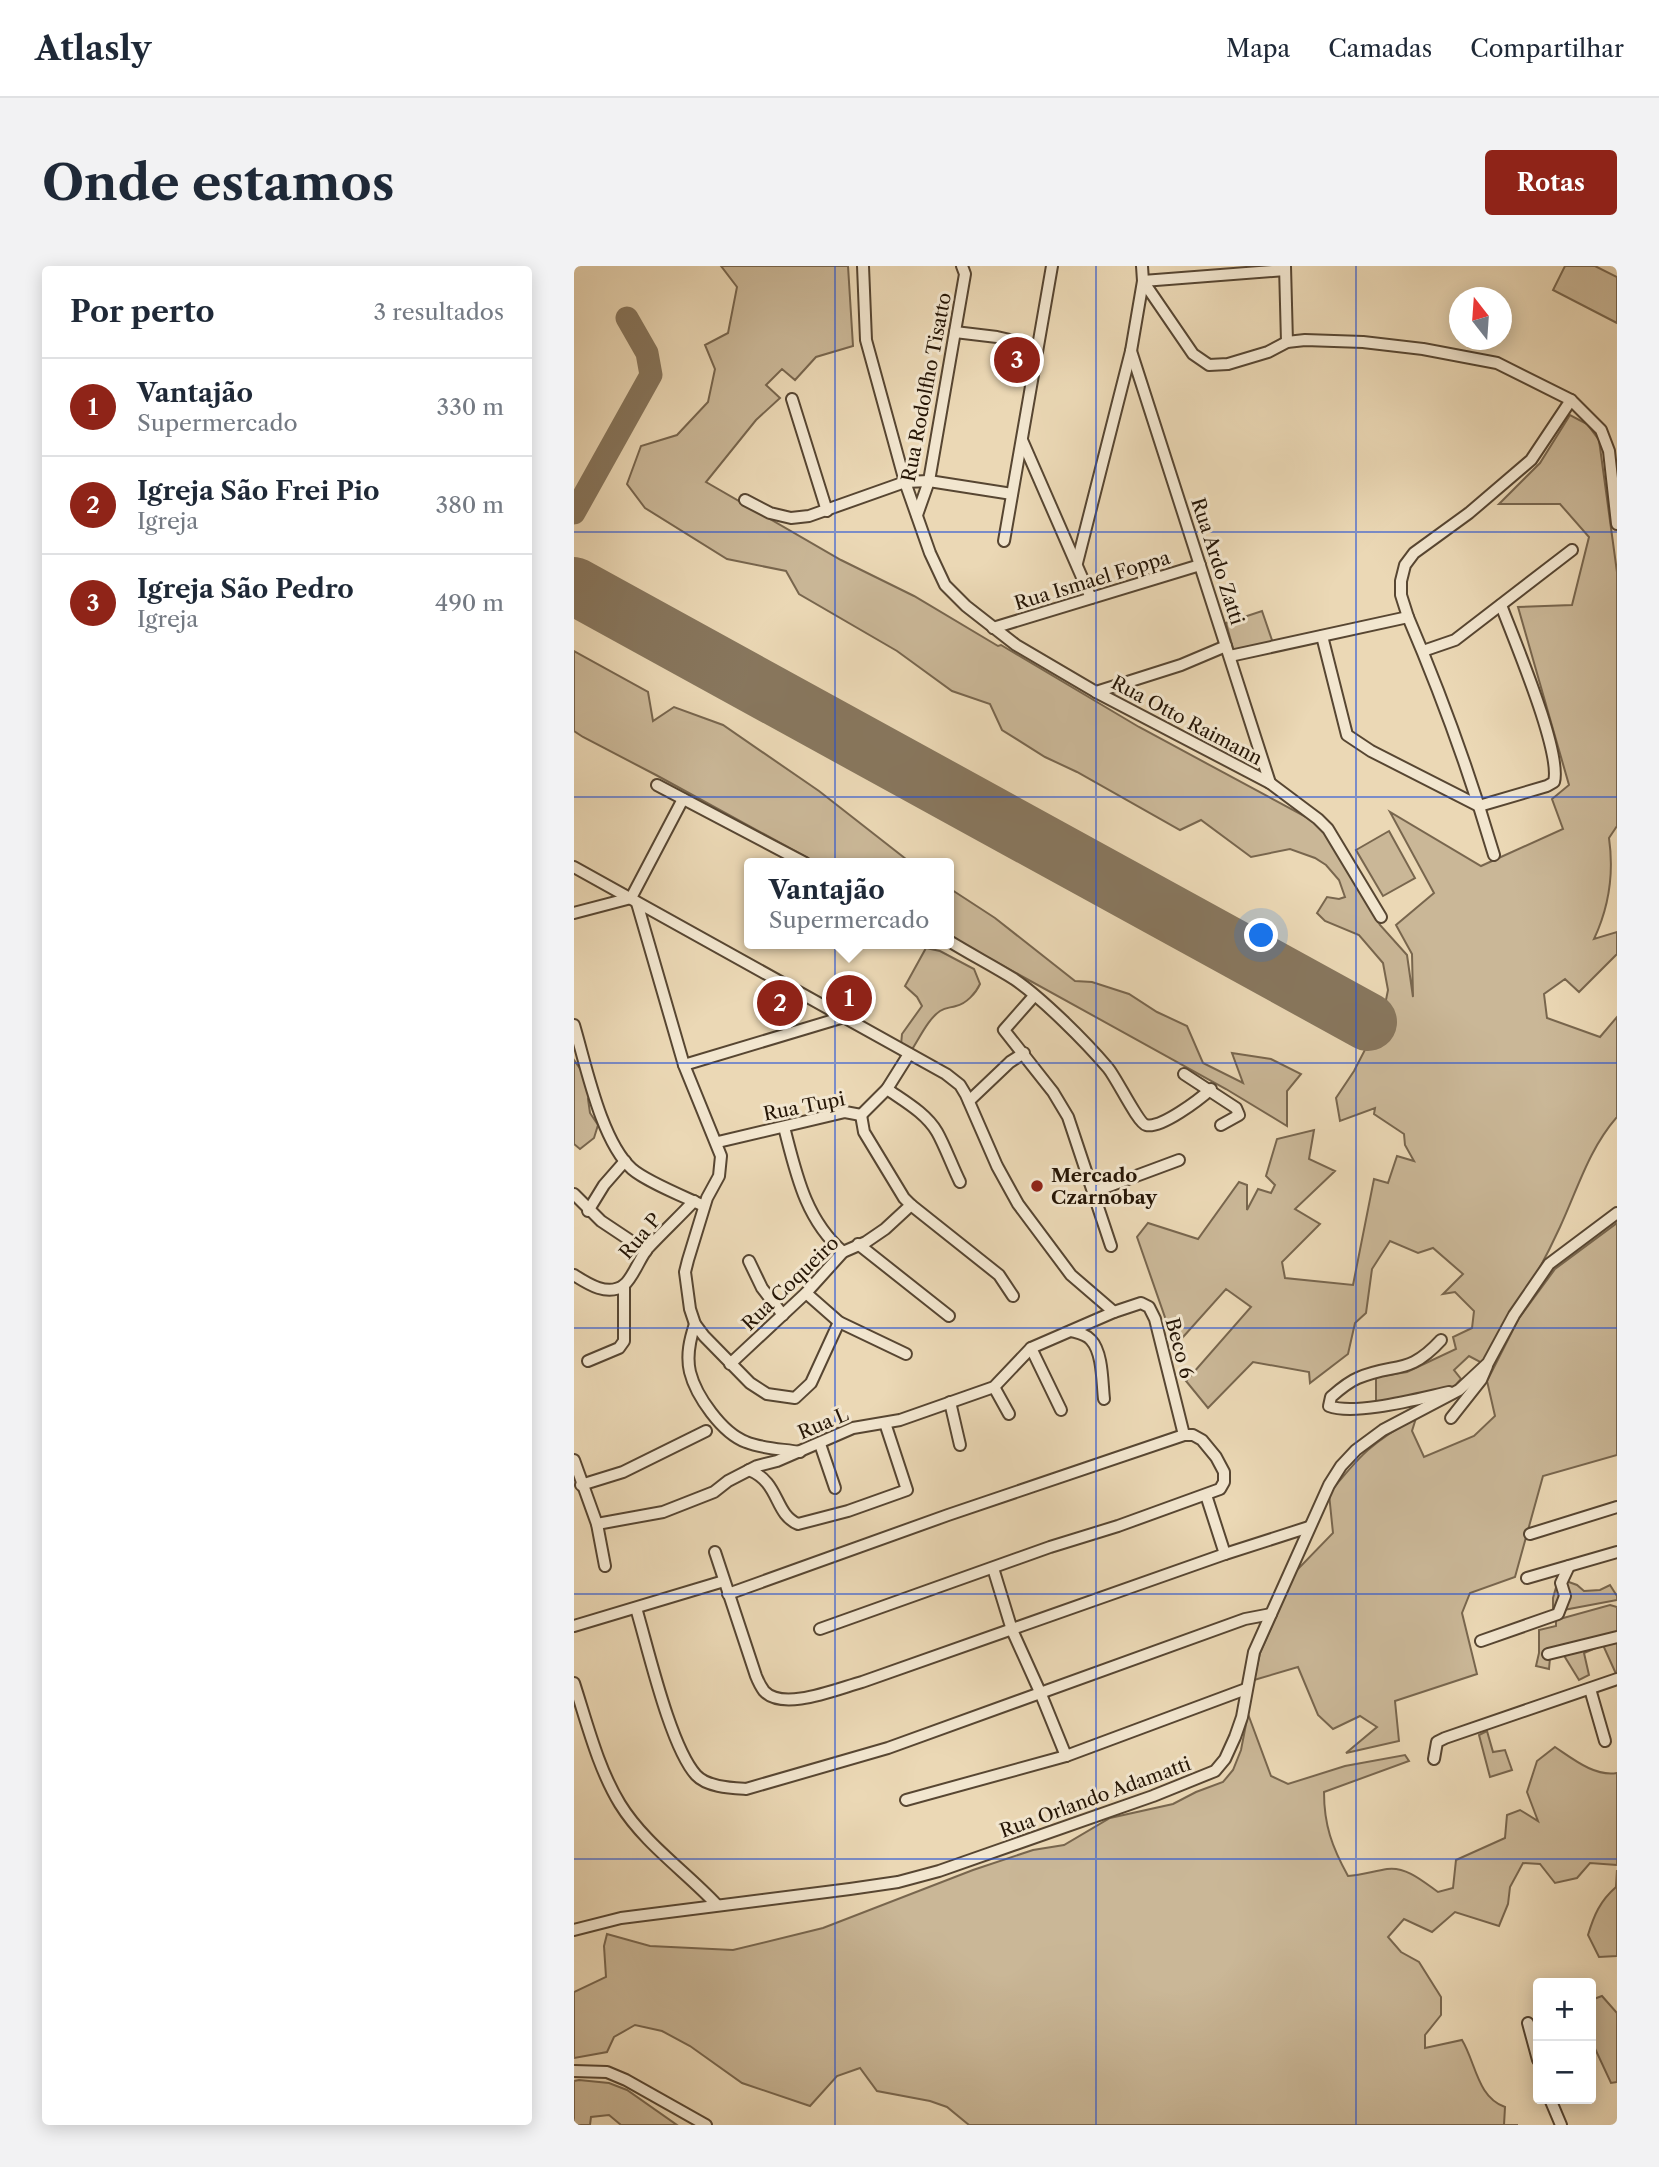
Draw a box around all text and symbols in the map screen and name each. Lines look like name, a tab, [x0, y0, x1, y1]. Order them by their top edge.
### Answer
text: Atlasly	[35, 28, 151, 69]
text: Mapa	[1226, 34, 1290, 63]
text: Camadas	[1328, 34, 1432, 63]
text: Compartilhar	[1470, 34, 1624, 63]
button: Rotas	[1485, 150, 1617, 215]
text: Onde estamos	[42, 152, 394, 213]
north arrow	[1449, 287, 1512, 350]
street label: Rua Rodolfho Tisatto	[897, 291, 956, 484]
text: Por perto	[70, 293, 215, 330]
text: 3 resultados	[374, 298, 504, 326]
pin: 3	[994, 334, 1040, 386]
text: Vantajão	[137, 377, 253, 409]
text: 1	[88, 393, 98, 421]
text: 330 m	[437, 393, 504, 421]
text: Supermercado	[137, 409, 298, 437]
text: Igreja São Frei Pio	[137, 475, 380, 507]
text: 2	[86, 491, 100, 519]
text: 380 m	[436, 491, 504, 519]
street label: Rua Ardo Zatti	[1186, 495, 1249, 628]
text: Igreja	[137, 507, 198, 535]
street label: Rua Ismael Foppa	[1012, 546, 1173, 615]
text: Igreja São Pedro	[137, 573, 354, 605]
text: 3	[87, 589, 100, 617]
text: 490 m	[435, 589, 504, 617]
text: Igreja	[137, 605, 198, 633]
street label: Rua Otto Raimann	[1107, 671, 1266, 770]
popup	[744, 858, 954, 949]
text: Vantajão	[769, 874, 885, 906]
text: Supermercado	[769, 906, 929, 934]
your location	[1244, 918, 1278, 952]
pin: 1	[826, 972, 872, 1024]
pin: 2	[757, 977, 803, 1029]
street label: Rua Tupi	[761, 1087, 847, 1126]
place label: Mercado Czarnobay	[1051, 1164, 1158, 1209]
marker: Mercado Czarnobay	[1029, 1178, 1045, 1194]
street label: Rua P	[615, 1209, 666, 1264]
street label: Rua Coqueiro	[737, 1231, 844, 1335]
street label: Beco 6	[1160, 1315, 1199, 1381]
street label: Rua L	[794, 1402, 853, 1444]
street label: Rua Orlando Adamatti	[996, 1752, 1194, 1843]
map controls	[1533, 1978, 1596, 2104]
button: +	[1533, 1978, 1596, 2041]
button: −	[1533, 2041, 1596, 2104]

